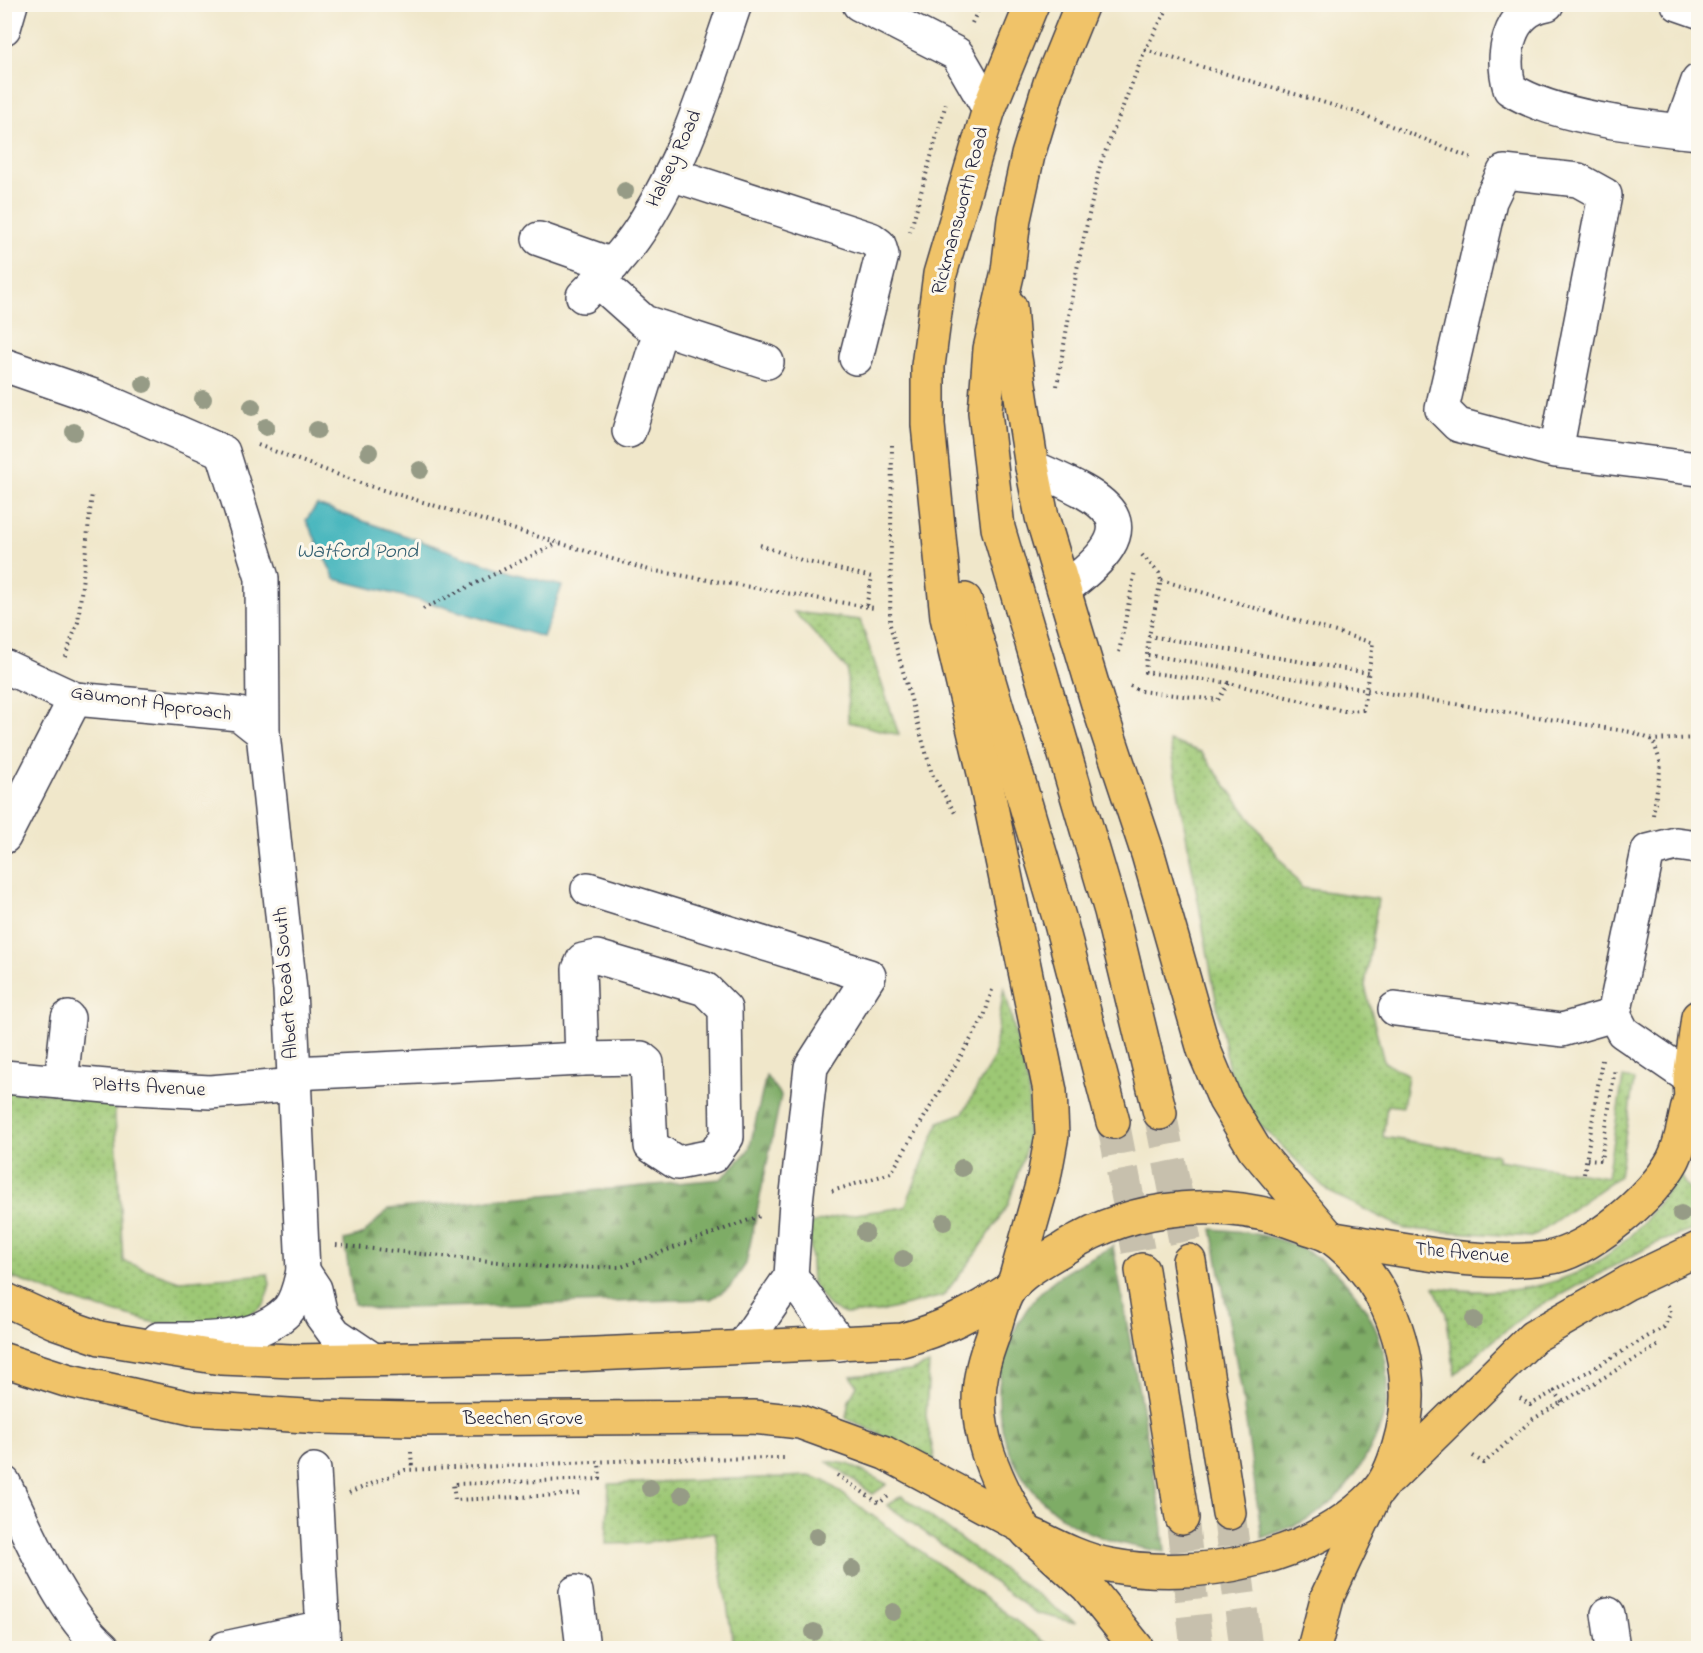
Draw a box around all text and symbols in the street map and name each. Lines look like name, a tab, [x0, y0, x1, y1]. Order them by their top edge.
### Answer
street label: Halsey Road	[640, 105, 710, 213]
street label: Rickmansworth Road	[925, 124, 997, 298]
water label: Watford Pond	[296, 537, 419, 567]
street label: Gaumont Approach	[69, 678, 233, 730]
street label: Albert Road South	[267, 906, 307, 1060]
street label: Platts Avenue	[92, 1071, 206, 1105]
street label: The Avenue	[1414, 1235, 1510, 1273]
street label: Beechen Grove	[462, 1405, 583, 1434]

